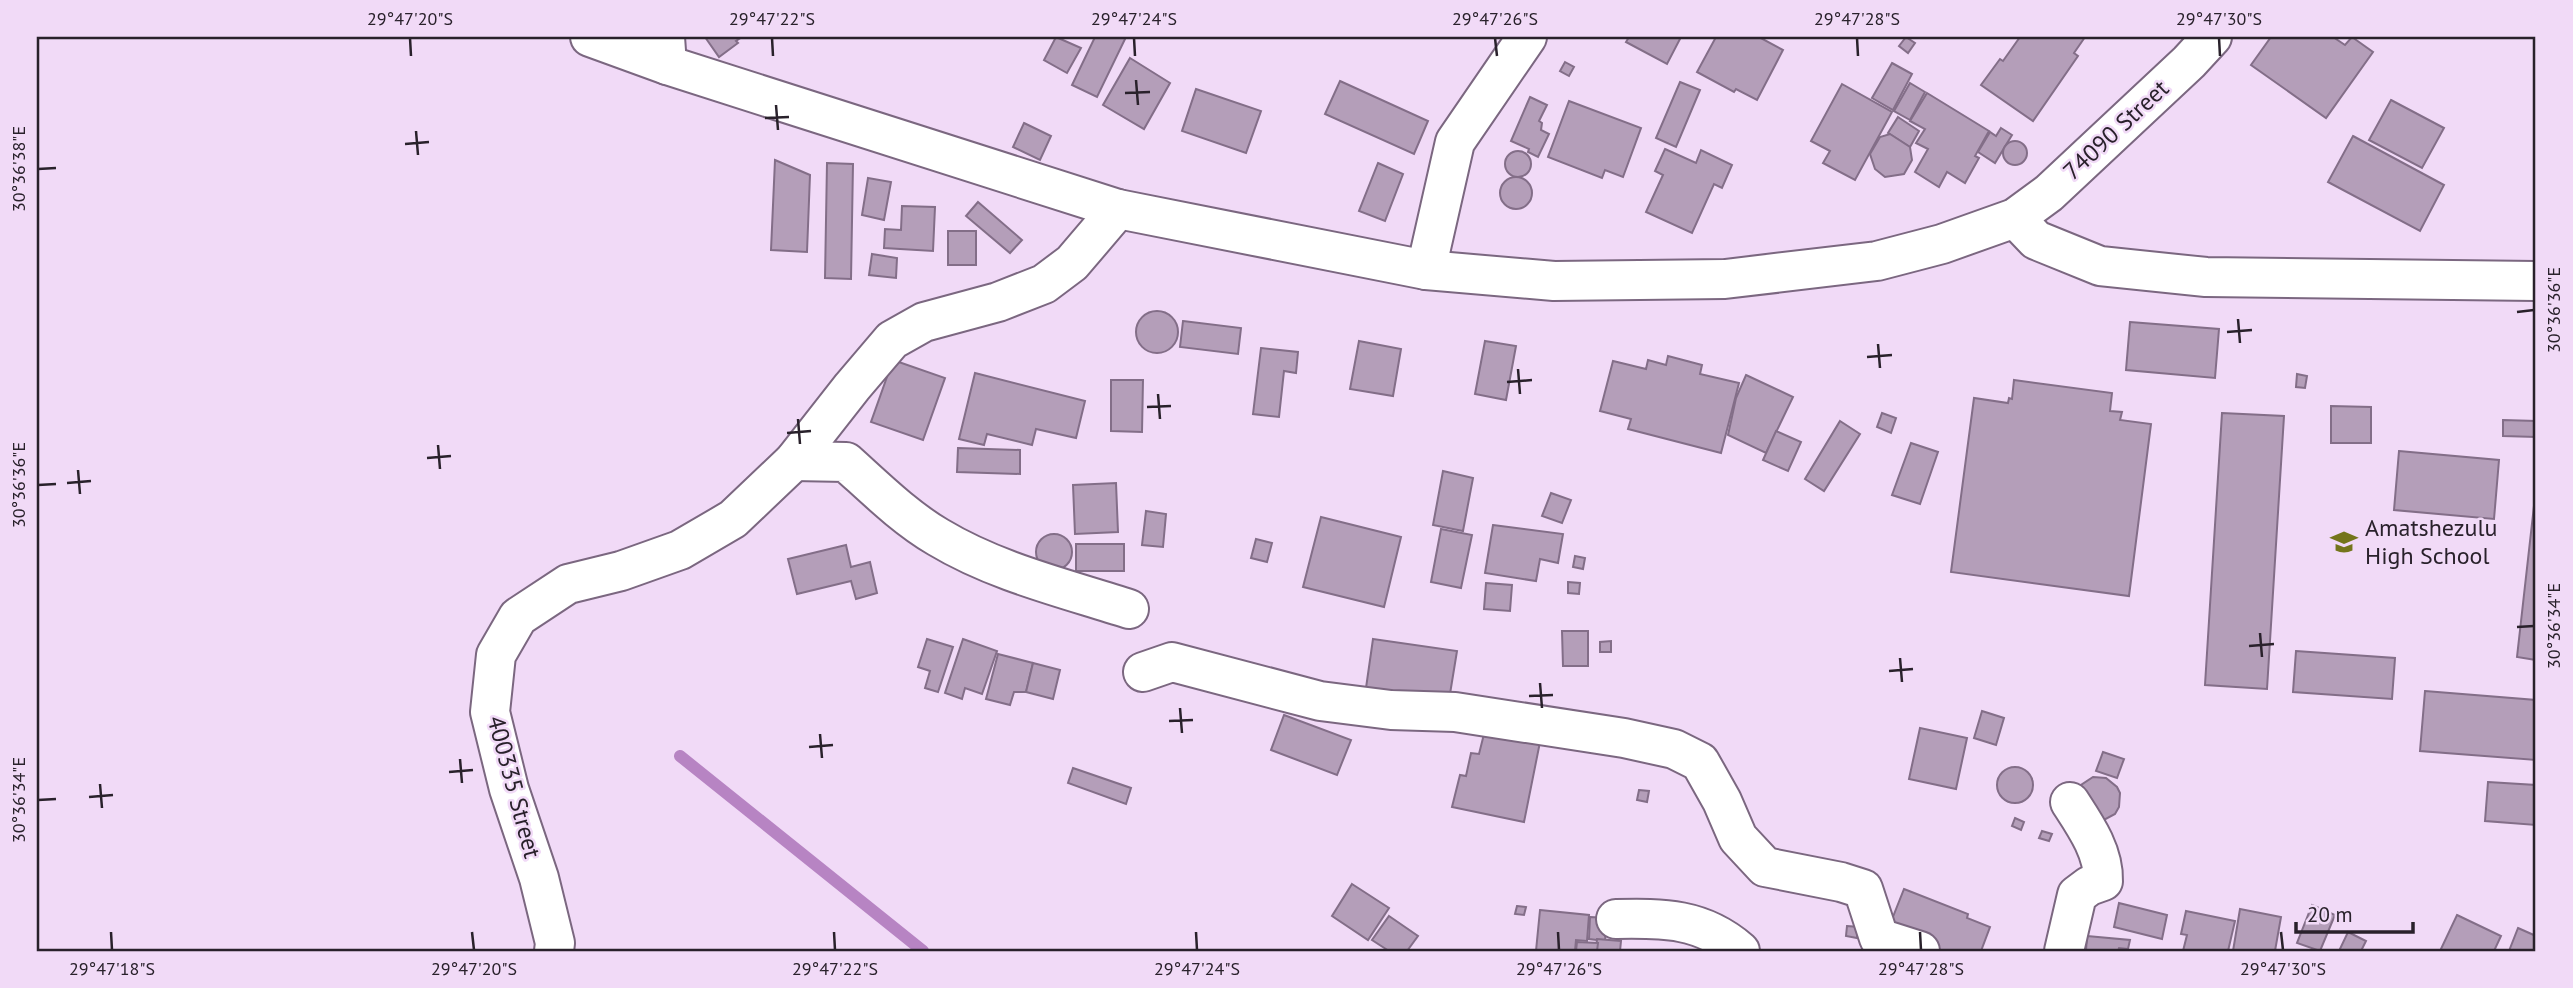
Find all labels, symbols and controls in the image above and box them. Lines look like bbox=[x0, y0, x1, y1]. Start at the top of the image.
text: 29°47'20"S bbox=[367, 7, 453, 30]
text: 29°47'22"S bbox=[729, 7, 815, 30]
text: 29°47'24"S bbox=[1091, 7, 1177, 30]
text: 29°47'26"S bbox=[1452, 7, 1538, 30]
text: 29°47'28"S bbox=[1814, 7, 1900, 30]
text: 29°47'30"S bbox=[2176, 7, 2262, 30]
street label: 74090 Street bbox=[2056, 73, 2175, 186]
text: 30°36'38"E bbox=[7, 126, 30, 212]
text: 30°36'36"E bbox=[2542, 267, 2565, 353]
text: 30°36'36"E bbox=[7, 442, 30, 528]
place label: Amatshezulu High School bbox=[2365, 512, 2497, 571]
school or university icon: Amatshezulu High School bbox=[2329, 527, 2359, 557]
text: 30°36'34"E bbox=[2542, 583, 2565, 669]
street label: 400335 Street bbox=[481, 712, 548, 861]
text: 30°36'34"E bbox=[7, 757, 30, 843]
scale bar bbox=[2296, 890, 2414, 934]
text: 20 m bbox=[2307, 901, 2353, 928]
text: 29°47'18"S bbox=[69, 957, 155, 980]
text: 29°47'20"S bbox=[431, 957, 517, 980]
text: 29°47'22"S bbox=[792, 957, 878, 980]
text: 29°47'24"S bbox=[1154, 957, 1240, 980]
text: 29°47'26"S bbox=[1516, 957, 1602, 980]
text: 29°47'28"S bbox=[1878, 957, 1964, 980]
text: 29°47'30"S bbox=[2240, 957, 2326, 980]

